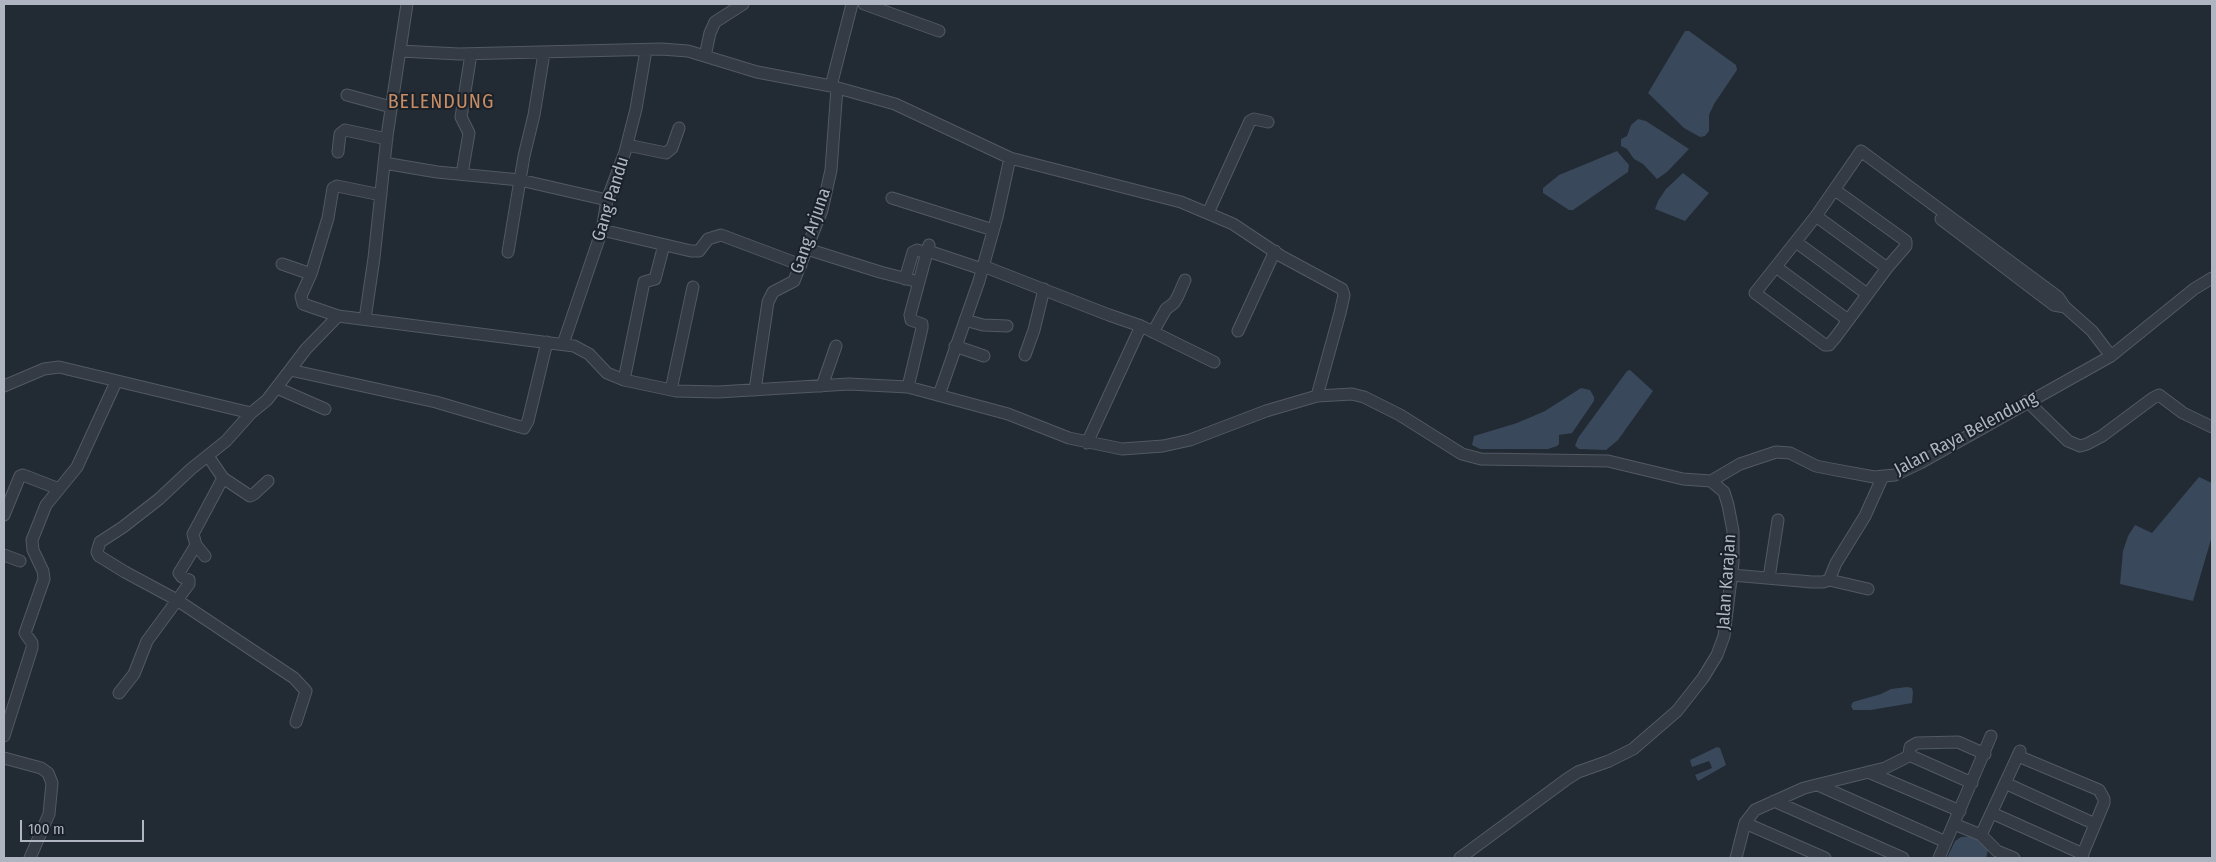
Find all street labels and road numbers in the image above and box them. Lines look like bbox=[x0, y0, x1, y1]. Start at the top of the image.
street label: Gang Pandu bbox=[588, 154, 634, 244]
street label: Gang Arjuna bbox=[786, 185, 836, 277]
street label: Jalan Raya Belendung bbox=[1891, 387, 2041, 481]
street label: Jalan Karajan bbox=[1713, 533, 1741, 631]

